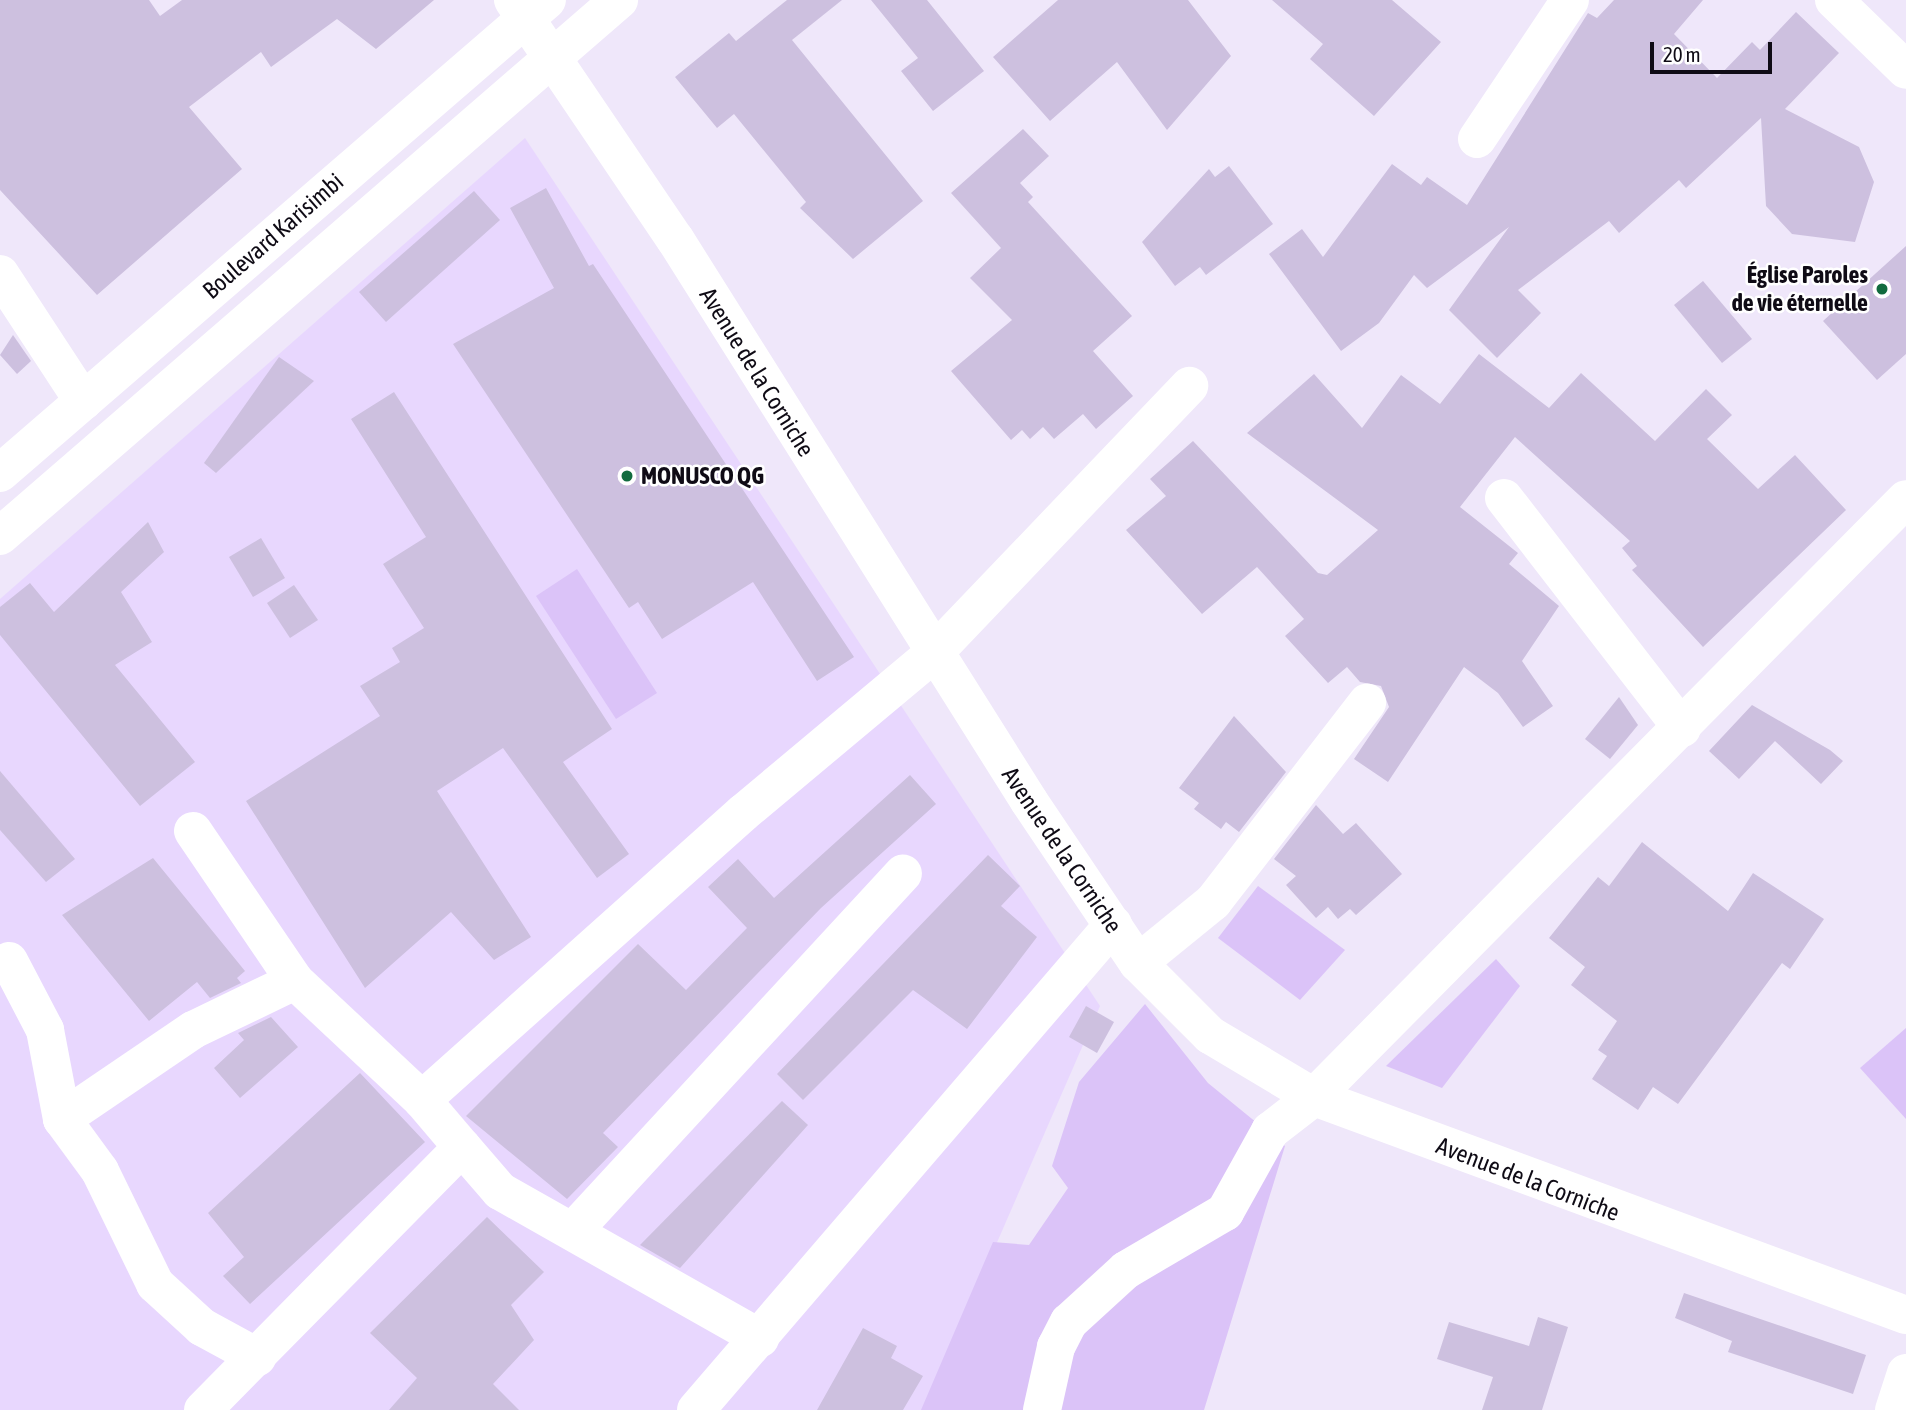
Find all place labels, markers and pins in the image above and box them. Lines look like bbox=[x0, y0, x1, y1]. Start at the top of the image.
place label: Église Paroles de vie éternelle bbox=[1731, 261, 1868, 317]
marker: Église Paroles de vie éternelle bbox=[1874, 281, 1890, 297]
place label: MONUSCO QG bbox=[641, 462, 764, 490]
marker: MONUSCO QG bbox=[619, 468, 635, 484]

